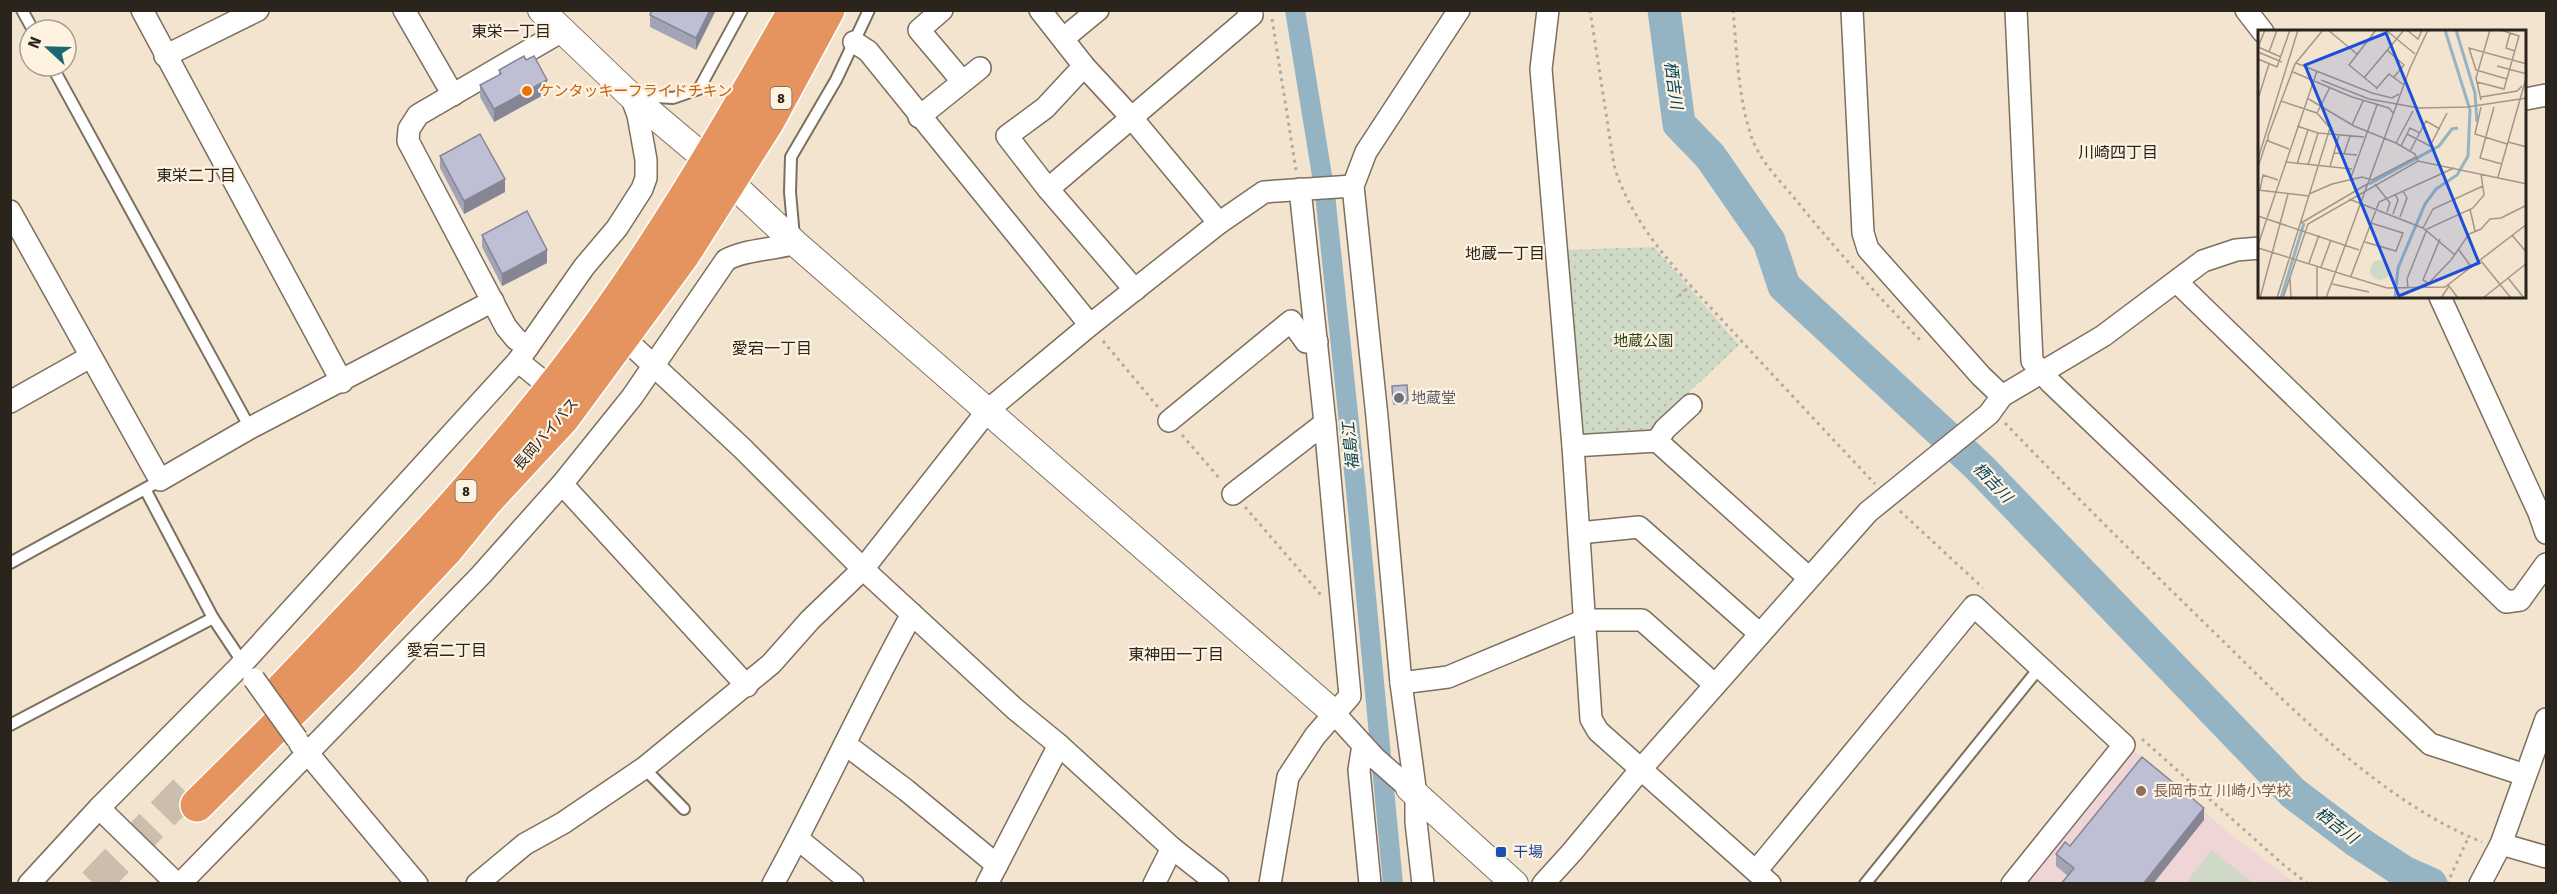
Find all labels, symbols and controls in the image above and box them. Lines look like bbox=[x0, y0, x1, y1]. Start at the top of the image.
north arrow bbox=[18, 18, 78, 78]
district label: 東栄一丁目 bbox=[471, 22, 551, 42]
inset map bbox=[2258, 30, 2527, 298]
text: N bbox=[24, 34, 46, 52]
water label: 栖吉川 bbox=[1660, 60, 1687, 112]
place label: ケンタッキーフライドチキン bbox=[539, 82, 732, 100]
marker: ケンタッキーフライドチキン bbox=[520, 84, 534, 98]
road number: 8 bbox=[770, 87, 792, 109]
district label: 川崎四丁目 bbox=[2078, 143, 2158, 163]
district label: 東栄二丁目 bbox=[156, 166, 236, 186]
district label: 地蔵一丁目 bbox=[1465, 244, 1545, 264]
park label: 地蔵公園 bbox=[1613, 332, 1673, 350]
district label: 愛宕一丁目 bbox=[732, 339, 812, 359]
place label: 地蔵堂 bbox=[1411, 389, 1456, 407]
marker: 地蔵堂 bbox=[1392, 391, 1406, 405]
street label: 長岡バイパス bbox=[510, 394, 582, 474]
water label: 福島江 bbox=[1338, 419, 1363, 471]
water label: 栖吉川 bbox=[1968, 458, 2018, 508]
road number: 8 bbox=[456, 480, 476, 502]
district label: 愛宕二丁目 bbox=[407, 641, 487, 661]
district label: 東神田一丁目 bbox=[1128, 645, 1224, 665]
place label: 長岡市立 川崎小学校 bbox=[2153, 782, 2291, 800]
marker: 長岡市立 川崎小学校 bbox=[2134, 784, 2148, 798]
water label: 栖吉川 bbox=[2311, 803, 2363, 849]
place label: 干場 bbox=[1513, 843, 1543, 861]
marker: 干場 bbox=[1494, 845, 1508, 859]

